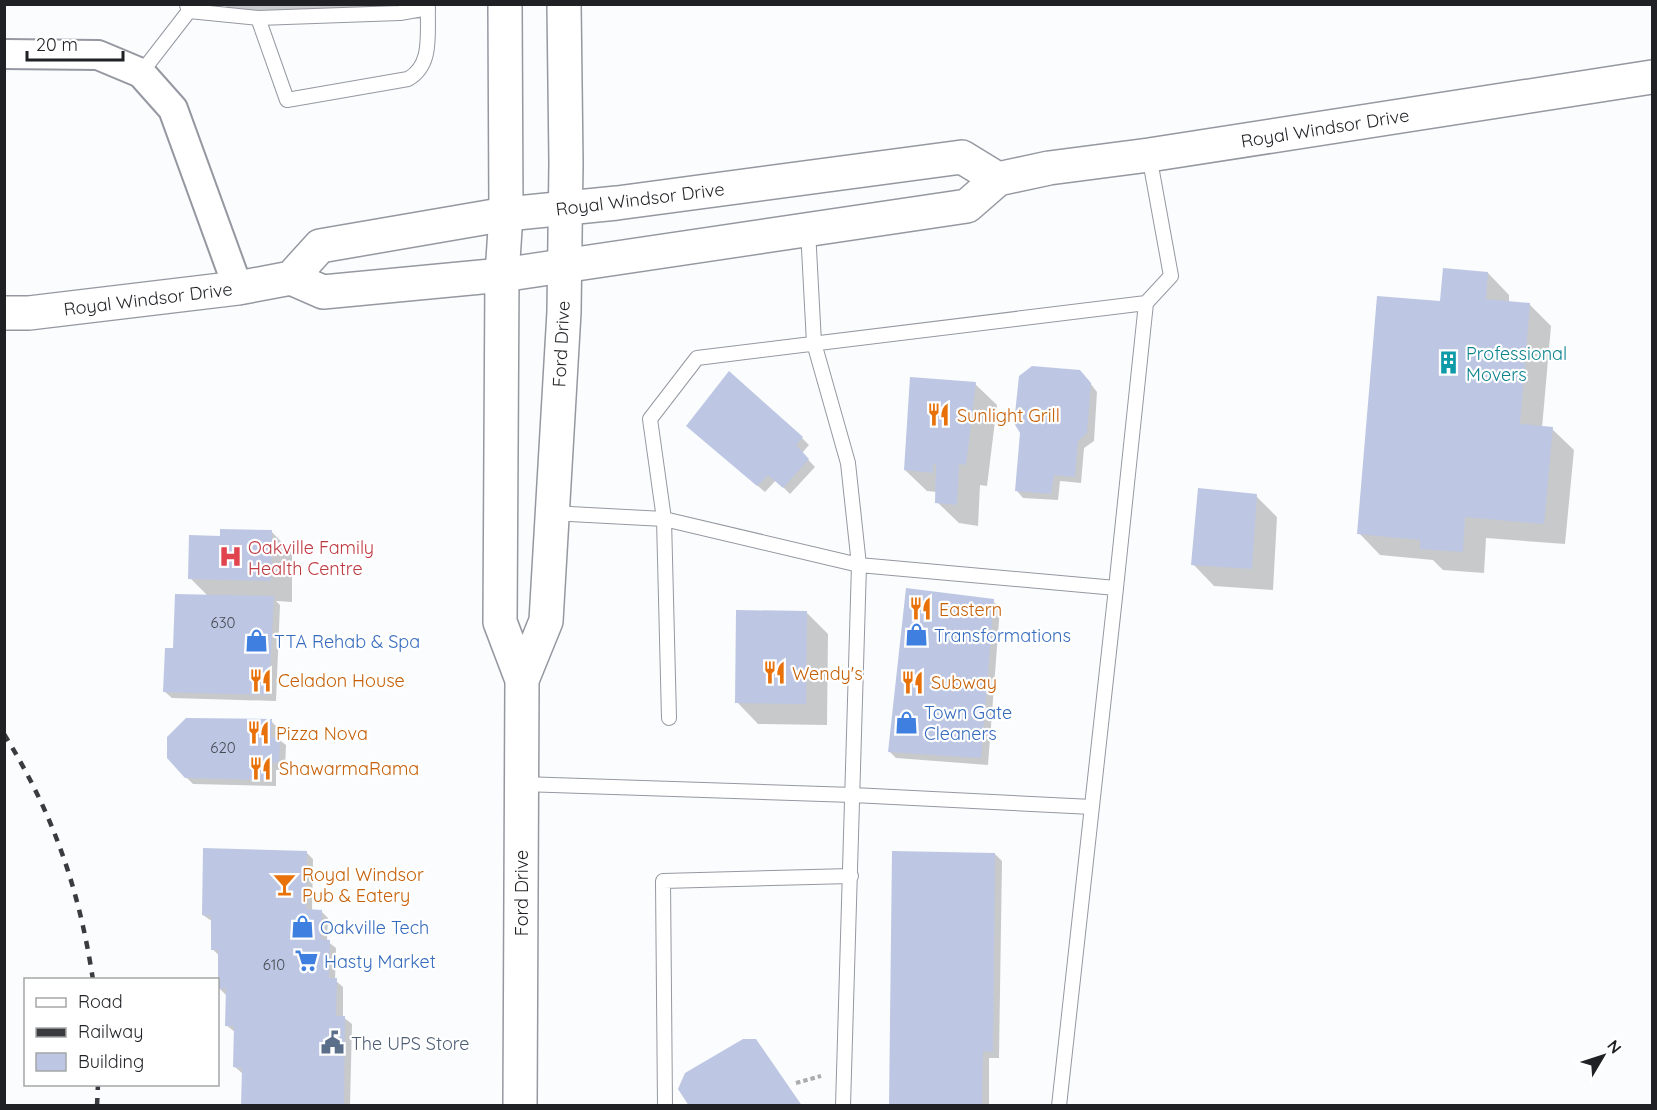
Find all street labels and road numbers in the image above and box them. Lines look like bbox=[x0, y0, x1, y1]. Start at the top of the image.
street label: Royal Windsor Drive bbox=[1239, 103, 1411, 153]
street label: Royal Windsor Drive bbox=[554, 177, 726, 221]
street label: Royal Windsor Drive bbox=[62, 277, 234, 321]
street label: Ford Drive bbox=[547, 300, 575, 388]
street label: Ford Drive bbox=[510, 850, 533, 936]

